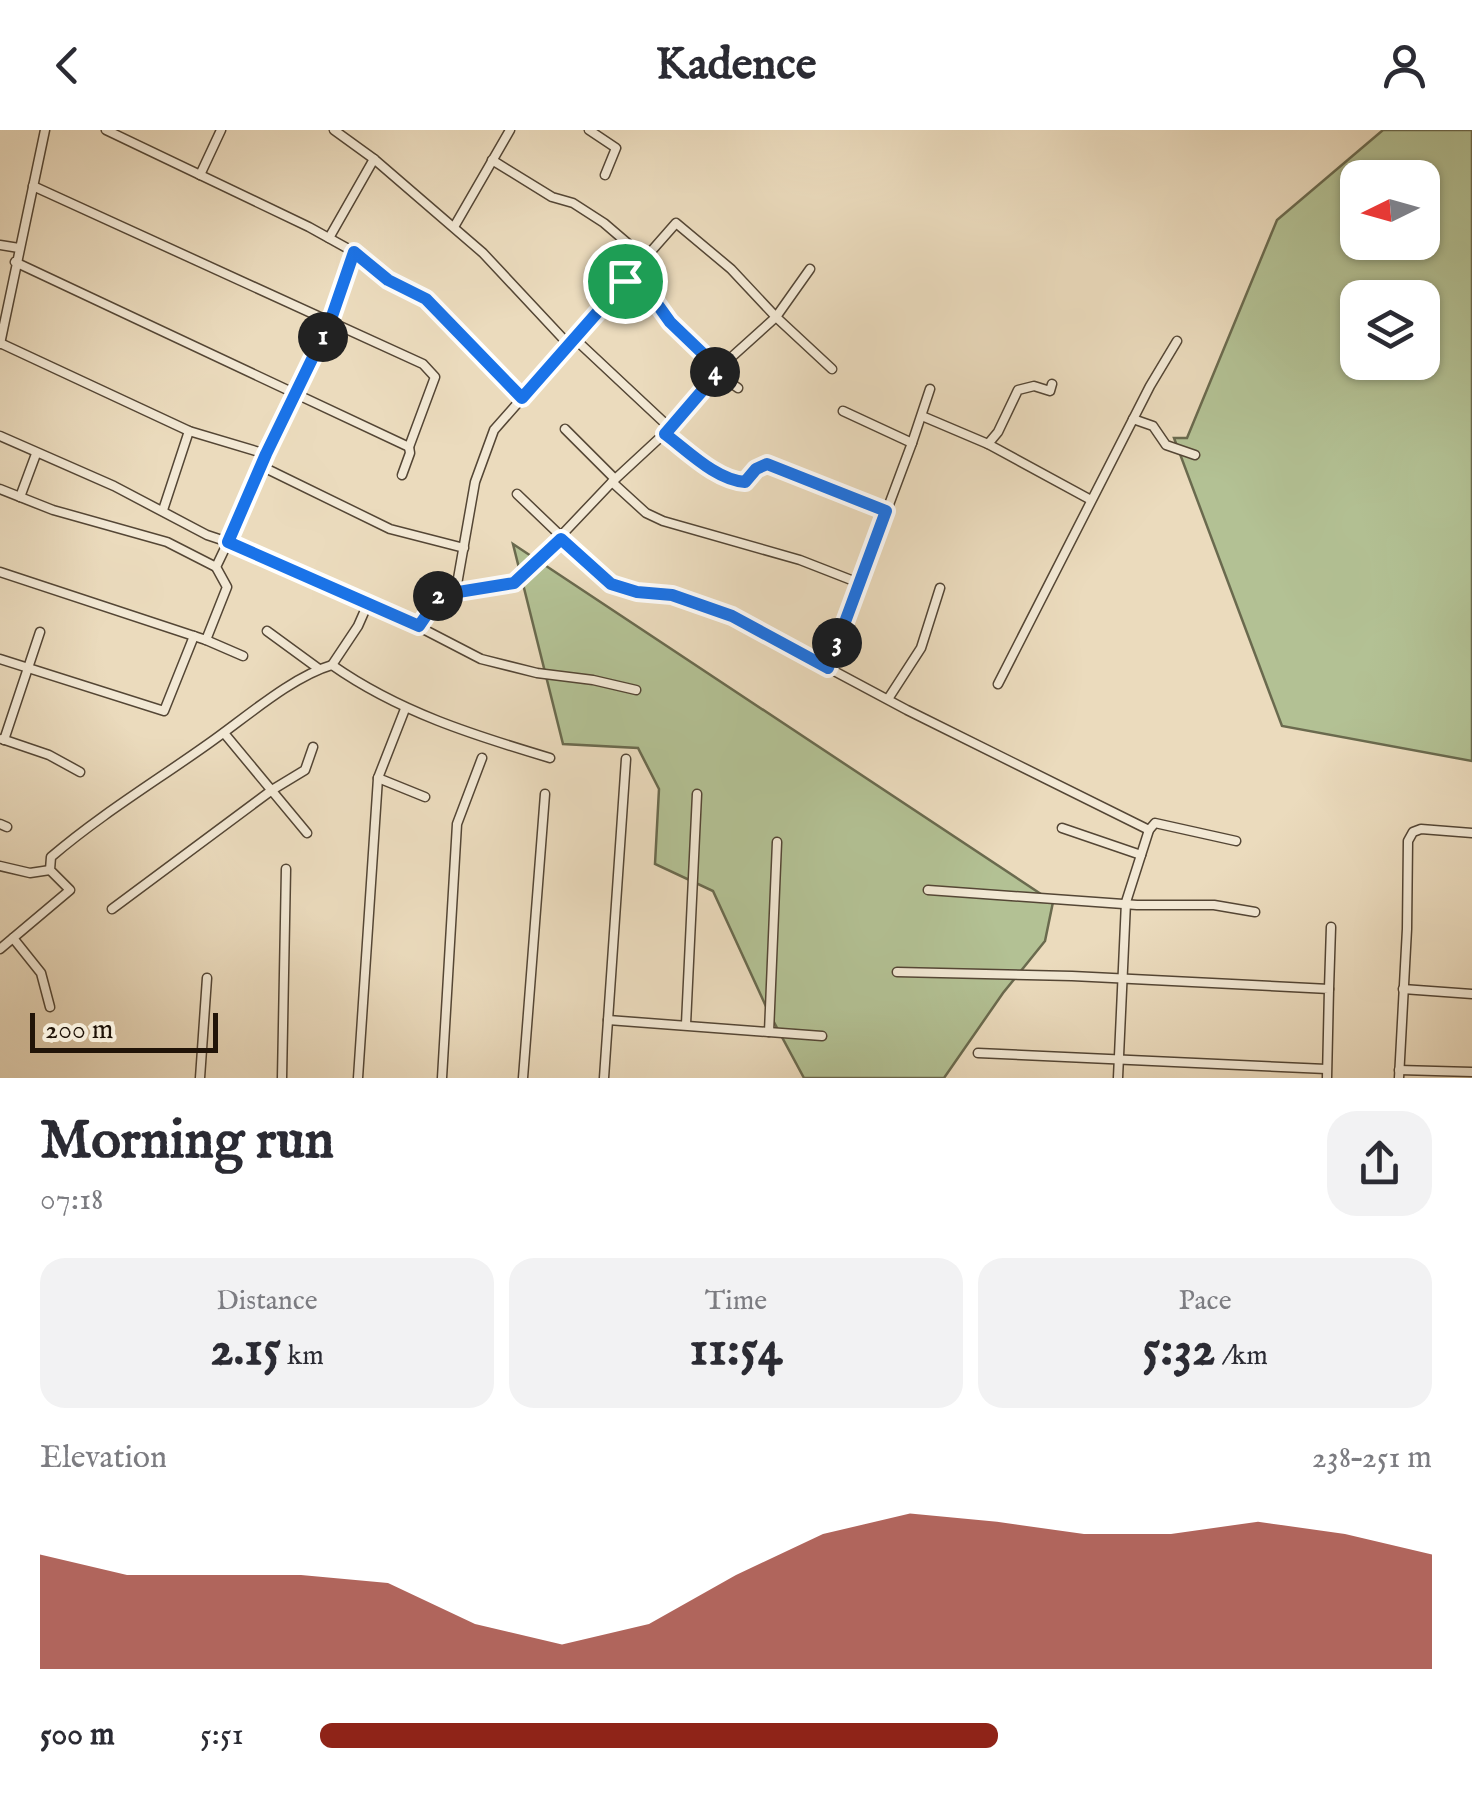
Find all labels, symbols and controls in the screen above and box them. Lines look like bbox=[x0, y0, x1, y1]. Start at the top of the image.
text: Kadence bbox=[656, 37, 816, 94]
icon: back bbox=[40, 38, 95, 93]
icon: person bbox=[1377, 38, 1432, 93]
north arrow bbox=[1340, 160, 1440, 260]
map controls bbox=[1340, 160, 1440, 380]
pin bbox=[583, 239, 668, 324]
icon: arrive bbox=[598, 254, 653, 309]
button: layers bbox=[1340, 280, 1440, 380]
pin: 1 bbox=[298, 312, 348, 362]
text: 1 bbox=[318, 319, 328, 354]
pin: 4 bbox=[690, 347, 740, 397]
text: 4 bbox=[708, 354, 722, 389]
pin: 2 bbox=[413, 571, 463, 621]
text: 2 bbox=[431, 578, 445, 613]
pin: 3 bbox=[812, 618, 862, 668]
text: 3 bbox=[832, 625, 842, 660]
scale bar bbox=[30, 1008, 218, 1053]
text: 200 m bbox=[45, 1013, 113, 1048]
text: Morning run bbox=[40, 1107, 334, 1177]
button: share bbox=[1327, 1111, 1432, 1216]
text: 07:18 bbox=[40, 1180, 104, 1221]
text: Distance bbox=[216, 1284, 318, 1319]
text: Time bbox=[705, 1284, 767, 1319]
text: Pace bbox=[1179, 1284, 1231, 1319]
text: 2.15 bbox=[210, 1319, 281, 1382]
text: 11:54 bbox=[690, 1319, 782, 1382]
text: 5:32 bbox=[1142, 1319, 1216, 1382]
text: km bbox=[281, 1339, 324, 1374]
text: /km bbox=[1216, 1339, 1268, 1374]
text: Elevation bbox=[40, 1438, 167, 1479]
text: 238–251 m bbox=[1312, 1438, 1432, 1479]
text: 500 m bbox=[40, 1715, 115, 1756]
text: 5:51 bbox=[200, 1715, 244, 1756]

